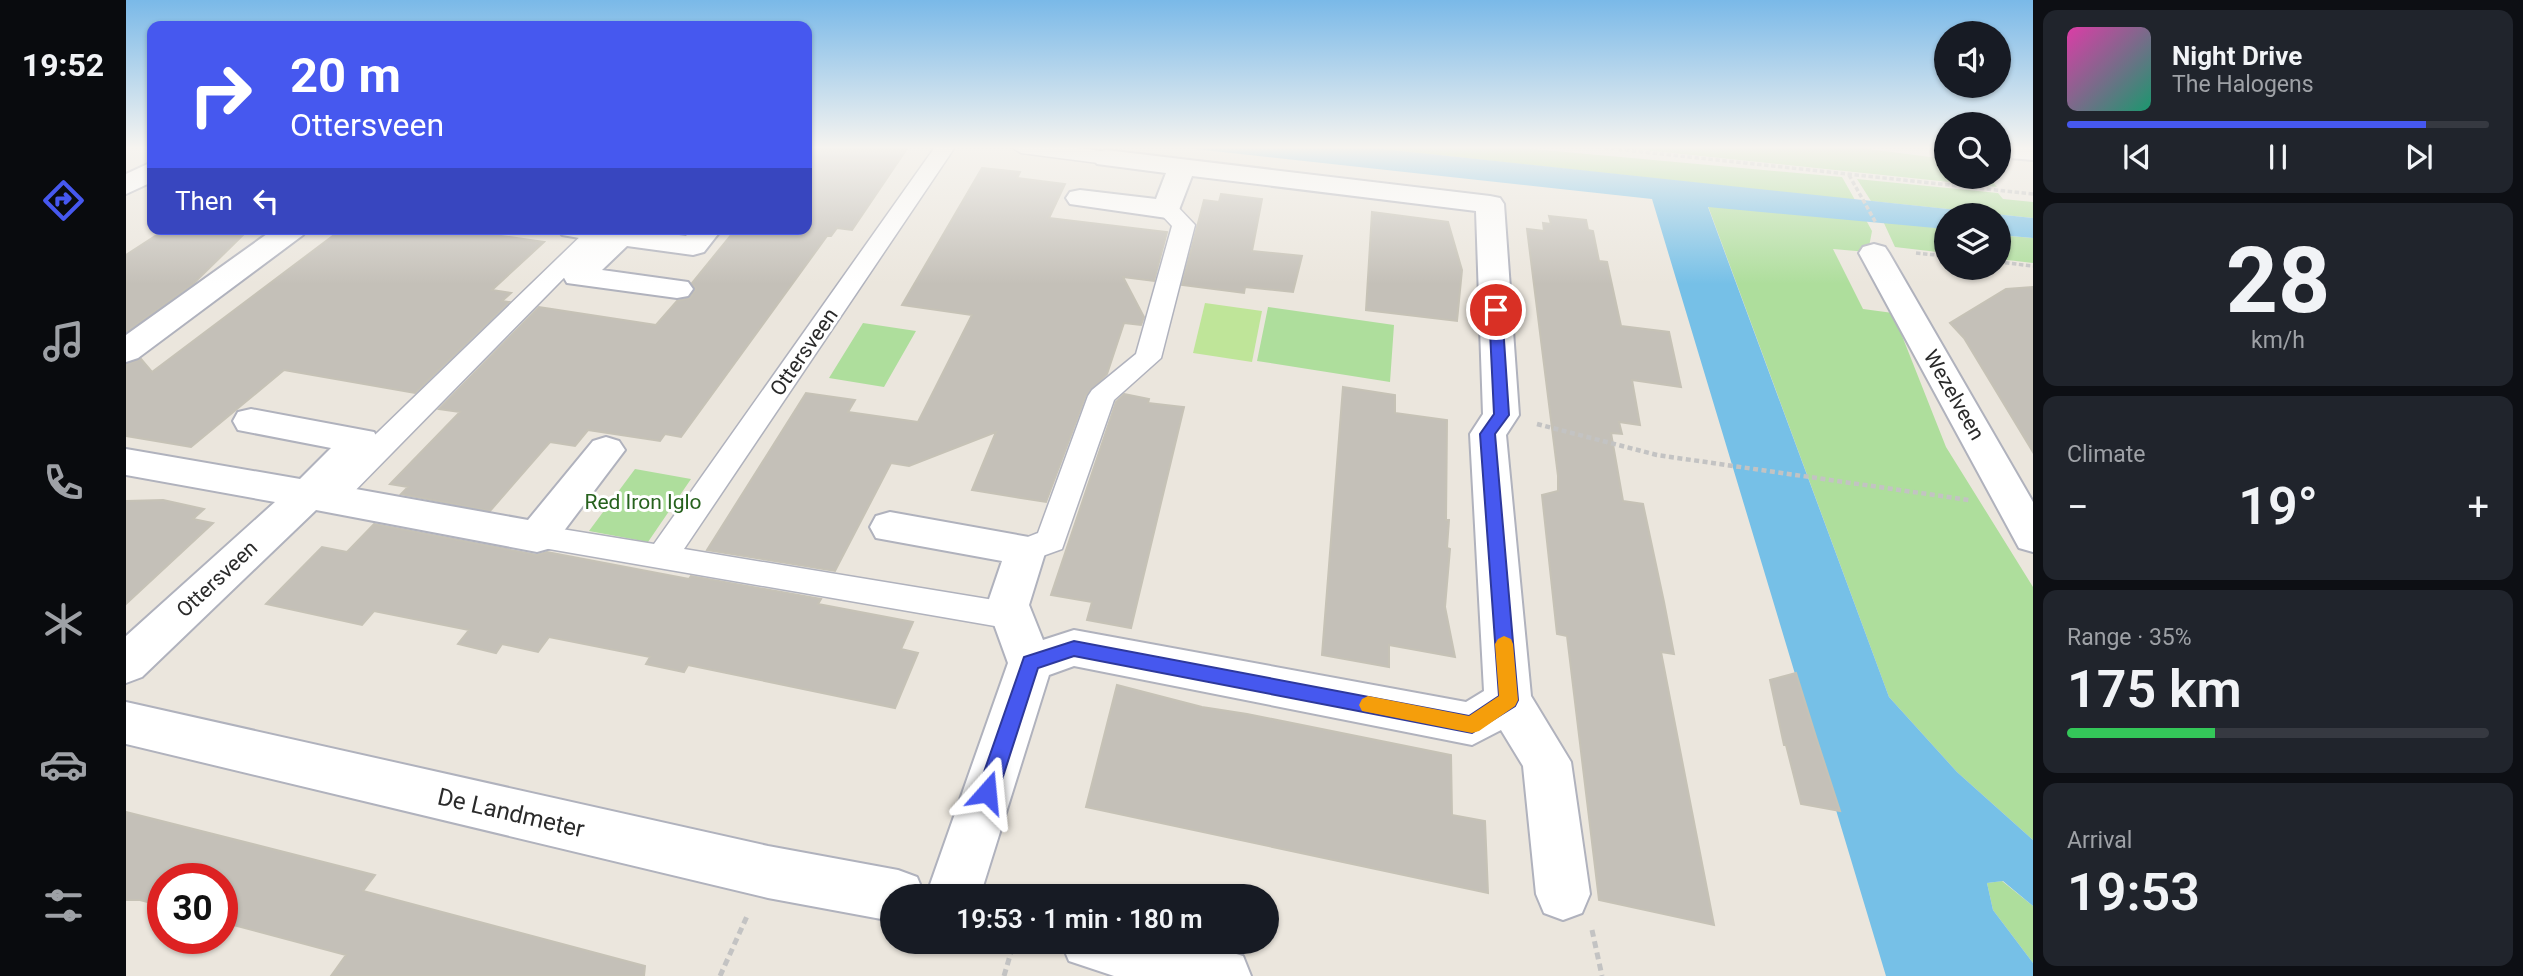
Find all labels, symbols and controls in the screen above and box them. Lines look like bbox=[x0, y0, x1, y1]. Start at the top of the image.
map controls bbox=[1934, 21, 2011, 280]
button: sound bbox=[1934, 21, 2011, 98]
text: Night Drive bbox=[2172, 41, 2302, 71]
text: 19:52 bbox=[22, 46, 104, 84]
text: 20 m bbox=[290, 47, 401, 104]
icon: right bbox=[175, 49, 266, 140]
text: The Halogens bbox=[2172, 71, 2314, 98]
text: Ottersveen bbox=[290, 106, 444, 144]
button: search bbox=[1934, 112, 2011, 189]
icon: previous bbox=[2118, 138, 2156, 176]
icon: pause bbox=[2259, 138, 2297, 176]
icon: next bbox=[2400, 138, 2438, 176]
icon: directions bbox=[39, 176, 88, 225]
icon: left bbox=[247, 182, 285, 220]
text: Then bbox=[175, 186, 233, 216]
button: layers bbox=[1934, 203, 2011, 280]
text: 28 bbox=[2226, 228, 2330, 334]
pin bbox=[1466, 280, 1526, 340]
icon: arrive bbox=[1477, 291, 1515, 329]
street label: Ottersveen bbox=[765, 304, 843, 400]
icon: music bbox=[39, 317, 88, 366]
text: km/h bbox=[2251, 327, 2305, 354]
street label: Wezelveen bbox=[1919, 346, 1989, 444]
text: Climate bbox=[2067, 441, 2146, 468]
icon: phone bbox=[39, 458, 88, 507]
text: 19° bbox=[2238, 476, 2318, 537]
text: − bbox=[2067, 485, 2089, 529]
text: + bbox=[2467, 485, 2489, 529]
park label: Red Iron Iglo bbox=[584, 490, 702, 514]
street label: Ottersveen bbox=[172, 536, 262, 622]
icon: climate bbox=[39, 599, 88, 648]
text: Range · 35% bbox=[2067, 624, 2192, 651]
text: 175 km bbox=[2067, 659, 2242, 720]
icon: car bbox=[39, 740, 88, 789]
position arrow bbox=[950, 755, 1024, 829]
street label: De Landmeter bbox=[435, 783, 587, 843]
text: Arrival bbox=[2067, 827, 2132, 854]
text: 19:53 bbox=[2067, 862, 2200, 923]
speed limit sign: 30 bbox=[147, 863, 238, 954]
icon: filters bbox=[39, 881, 88, 930]
text: 19:53 · 1 min · 180 m bbox=[956, 904, 1203, 934]

